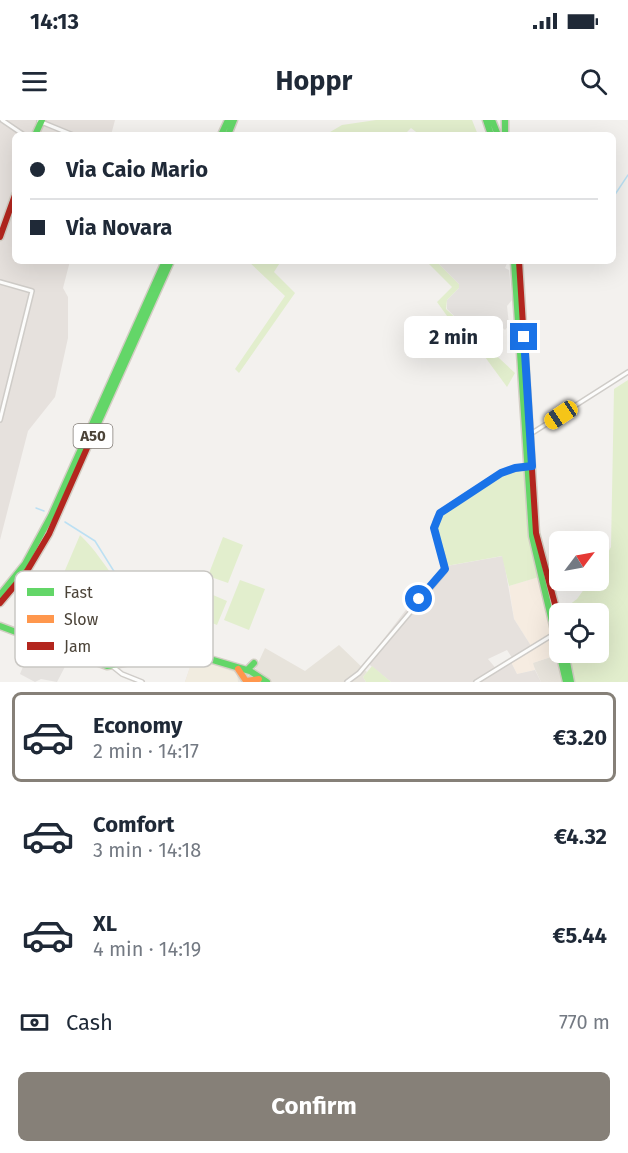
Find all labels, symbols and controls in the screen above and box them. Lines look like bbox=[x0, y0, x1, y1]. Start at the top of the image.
text: 14:13 bbox=[30, 8, 79, 35]
icon: menu bbox=[18, 65, 51, 98]
text: Hoppr bbox=[276, 65, 352, 97]
icon: search bbox=[577, 65, 610, 98]
text: Via Caio Mario bbox=[66, 156, 208, 183]
text: Via Novara bbox=[66, 214, 172, 241]
callout: 2 min bbox=[404, 316, 503, 358]
route end bbox=[510, 323, 537, 350]
text: 2 min bbox=[429, 325, 478, 349]
car bbox=[541, 397, 581, 433]
road number: A50 bbox=[74, 424, 112, 448]
north arrow bbox=[549, 531, 609, 591]
map controls bbox=[549, 531, 609, 663]
legend bbox=[15, 571, 213, 667]
text: Fast bbox=[64, 583, 93, 602]
route start bbox=[405, 585, 432, 612]
button: locate bbox=[549, 603, 609, 663]
text: Slow bbox=[64, 610, 99, 629]
text: Jam bbox=[64, 637, 91, 656]
icon: car bbox=[21, 710, 75, 764]
text: Economy bbox=[93, 712, 182, 739]
text: €3.20 bbox=[553, 724, 607, 751]
text: 2 min · 14:17 bbox=[93, 739, 199, 763]
icon: car bbox=[21, 809, 75, 863]
text: Comfort bbox=[93, 811, 174, 838]
text: €4.32 bbox=[554, 823, 607, 850]
text: 3 min · 14:18 bbox=[93, 838, 201, 862]
icon: car bbox=[21, 908, 75, 962]
text: XL bbox=[93, 910, 117, 937]
text: €5.44 bbox=[553, 922, 607, 949]
text: 4 min · 14:19 bbox=[93, 937, 201, 961]
icon: cash bbox=[18, 1006, 51, 1039]
text: Cash bbox=[66, 1009, 113, 1036]
text: 770 m bbox=[559, 1010, 610, 1034]
button: Confirm bbox=[18, 1072, 610, 1141]

